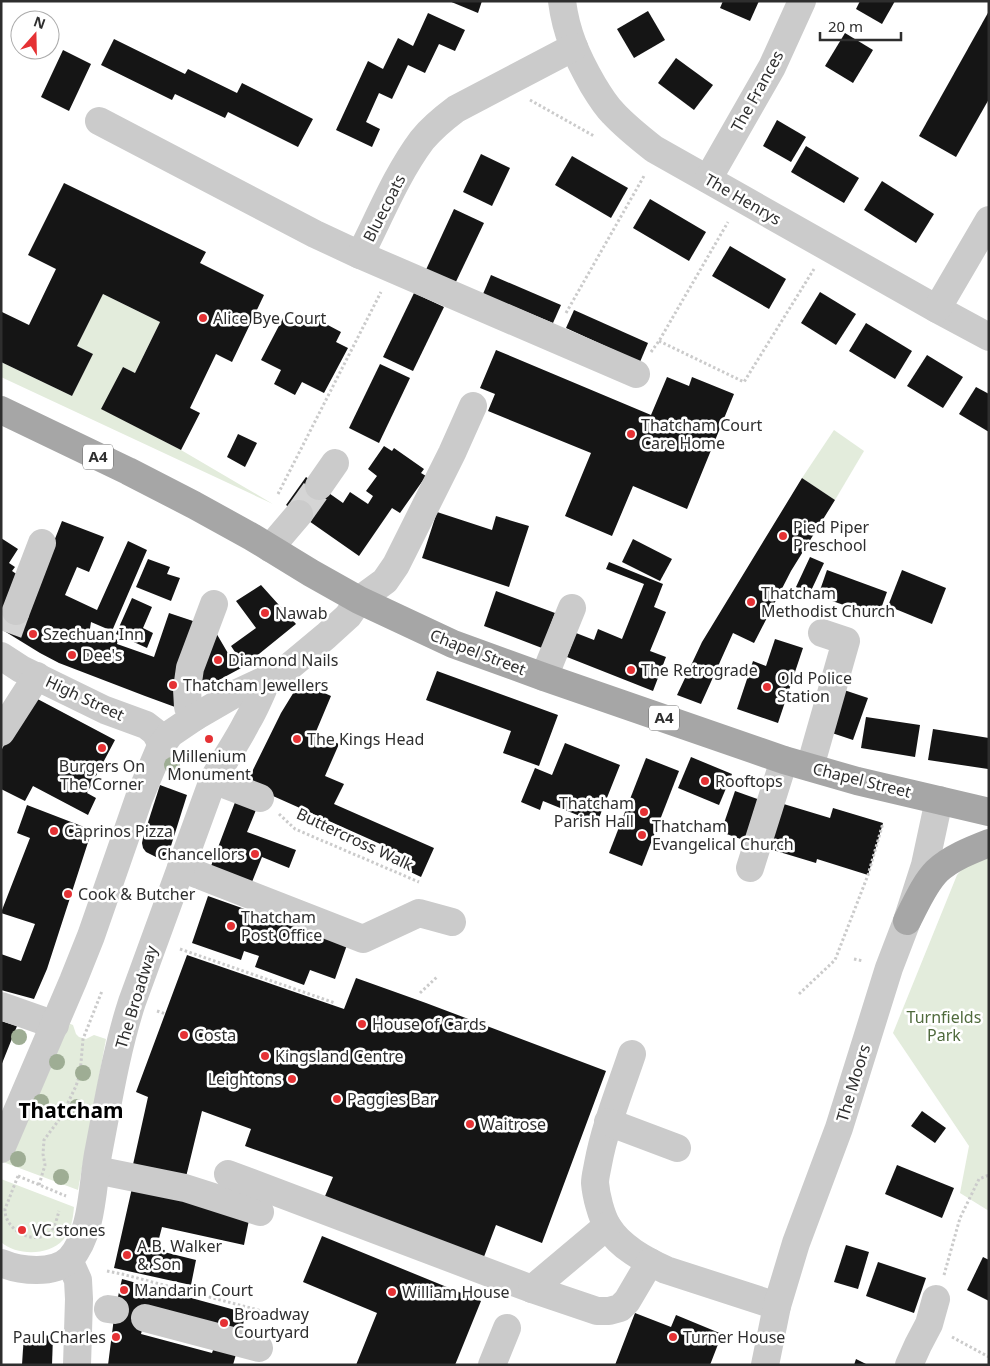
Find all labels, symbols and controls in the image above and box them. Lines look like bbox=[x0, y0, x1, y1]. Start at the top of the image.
north arrow bbox=[10, 10, 60, 60]
scale bar bbox=[820, 10, 901, 42]
text: N bbox=[31, 11, 48, 33]
text: 20 m bbox=[828, 16, 863, 36]
street label: The Frances bbox=[726, 46, 788, 136]
street label: The Henrys bbox=[701, 168, 785, 230]
street label: Bluecoats bbox=[358, 170, 410, 246]
place label: Alice Bye Court bbox=[213, 307, 326, 329]
marker: Alice Bye Court bbox=[197, 312, 209, 324]
place label: Thatcham Court Care Home bbox=[641, 414, 762, 454]
marker: Thatcham Court Care Home bbox=[625, 428, 637, 440]
road number: A4 bbox=[83, 444, 113, 470]
place label: Pied Piper Preschool bbox=[793, 516, 870, 556]
marker: Pied Piper Preschool bbox=[777, 530, 789, 542]
place label: Thatcham Methodist Church bbox=[761, 582, 895, 622]
marker: Thatcham Methodist Church bbox=[745, 596, 757, 608]
place label: Nawab bbox=[275, 602, 328, 624]
marker: Nawab bbox=[259, 607, 271, 619]
place label: Szechuan Inn bbox=[43, 623, 144, 645]
street label: Chapel Street bbox=[427, 624, 529, 680]
marker: Szechuan Inn bbox=[27, 628, 39, 640]
place label: Dee's bbox=[82, 644, 122, 666]
marker: Dee's bbox=[66, 649, 78, 661]
place label: Diamond Nails bbox=[228, 649, 338, 671]
marker: Diamond Nails bbox=[212, 654, 224, 666]
place label: The Retrograde bbox=[641, 659, 758, 681]
marker: The Retrograde bbox=[625, 664, 637, 676]
place label: Old Police Station bbox=[777, 667, 852, 707]
street label: High Street bbox=[42, 670, 128, 726]
place label: Thatcham Jewellers bbox=[183, 674, 328, 696]
marker: Thatcham Jewellers bbox=[167, 679, 179, 691]
marker: Old Police Station bbox=[761, 681, 773, 693]
road number: A4 bbox=[649, 706, 679, 730]
place label: The Kings Head bbox=[307, 728, 424, 750]
marker: Millenium Monument bbox=[203, 733, 215, 745]
marker: The Kings Head bbox=[291, 733, 303, 745]
marker: Burgers On The Corner bbox=[96, 742, 108, 754]
place label: Millenium Monument bbox=[167, 745, 251, 785]
place label: Burgers On The Corner bbox=[59, 755, 145, 795]
street label: Chapel Street bbox=[810, 757, 914, 803]
place label: Rooftops bbox=[715, 770, 783, 792]
marker: Rooftops bbox=[699, 775, 711, 787]
place label: Thatcham Parish Hall bbox=[554, 792, 634, 832]
street label: Buttercross Walk bbox=[293, 802, 417, 876]
marker: Thatcham Parish Hall bbox=[638, 806, 650, 818]
place label: Thatcham Evangelical Church bbox=[652, 815, 794, 855]
place label: Caprinos Pizza bbox=[64, 820, 173, 842]
marker: Caprinos Pizza bbox=[48, 825, 60, 837]
marker: Thatcham Evangelical Church bbox=[636, 829, 648, 841]
place label: Chancellors bbox=[157, 843, 245, 865]
marker: Chancellors bbox=[249, 848, 261, 860]
place label: Cook & Butcher bbox=[78, 883, 196, 905]
marker: Cook & Butcher bbox=[62, 888, 74, 900]
place label: Thatcham Post Office bbox=[241, 906, 322, 946]
marker: Thatcham Post Office bbox=[225, 920, 237, 932]
street label: The Broadway bbox=[110, 942, 162, 1051]
park label: Turnfields Park bbox=[907, 1006, 981, 1046]
place label: House of Cards bbox=[372, 1013, 487, 1035]
marker: House of Cards bbox=[356, 1018, 368, 1030]
place label: Costa bbox=[194, 1024, 236, 1046]
marker: Costa bbox=[178, 1029, 190, 1041]
street label: The Moors bbox=[831, 1041, 875, 1125]
place label: Kingsland Centre bbox=[275, 1045, 404, 1067]
marker: Kingsland Centre bbox=[259, 1050, 271, 1062]
place label: Leightons bbox=[208, 1068, 282, 1090]
marker: Leightons bbox=[286, 1073, 298, 1085]
place label: Paggies Bar bbox=[347, 1088, 437, 1110]
marker: Paggies Bar bbox=[331, 1093, 343, 1105]
district label: Thatcham bbox=[19, 1096, 124, 1124]
place label: Waitrose bbox=[480, 1113, 546, 1135]
marker: Waitrose bbox=[464, 1118, 476, 1130]
place label: VC stones bbox=[32, 1219, 105, 1241]
marker: VC stones bbox=[16, 1224, 28, 1236]
place label: A.B. Walker & Son bbox=[137, 1235, 222, 1275]
marker: A.B. Walker & Son bbox=[121, 1249, 133, 1261]
place label: Mandarin Court bbox=[134, 1279, 253, 1301]
place label: William House bbox=[402, 1281, 510, 1303]
marker: Mandarin Court bbox=[118, 1284, 130, 1296]
marker: William House bbox=[386, 1286, 398, 1298]
place label: Broadway Courtyard bbox=[234, 1303, 310, 1343]
marker: Broadway Courtyard bbox=[218, 1317, 230, 1329]
place label: Paul Charles bbox=[13, 1326, 106, 1348]
place label: Turner House bbox=[683, 1326, 785, 1348]
marker: Paul Charles bbox=[110, 1331, 122, 1343]
marker: Turner House bbox=[667, 1331, 679, 1343]

